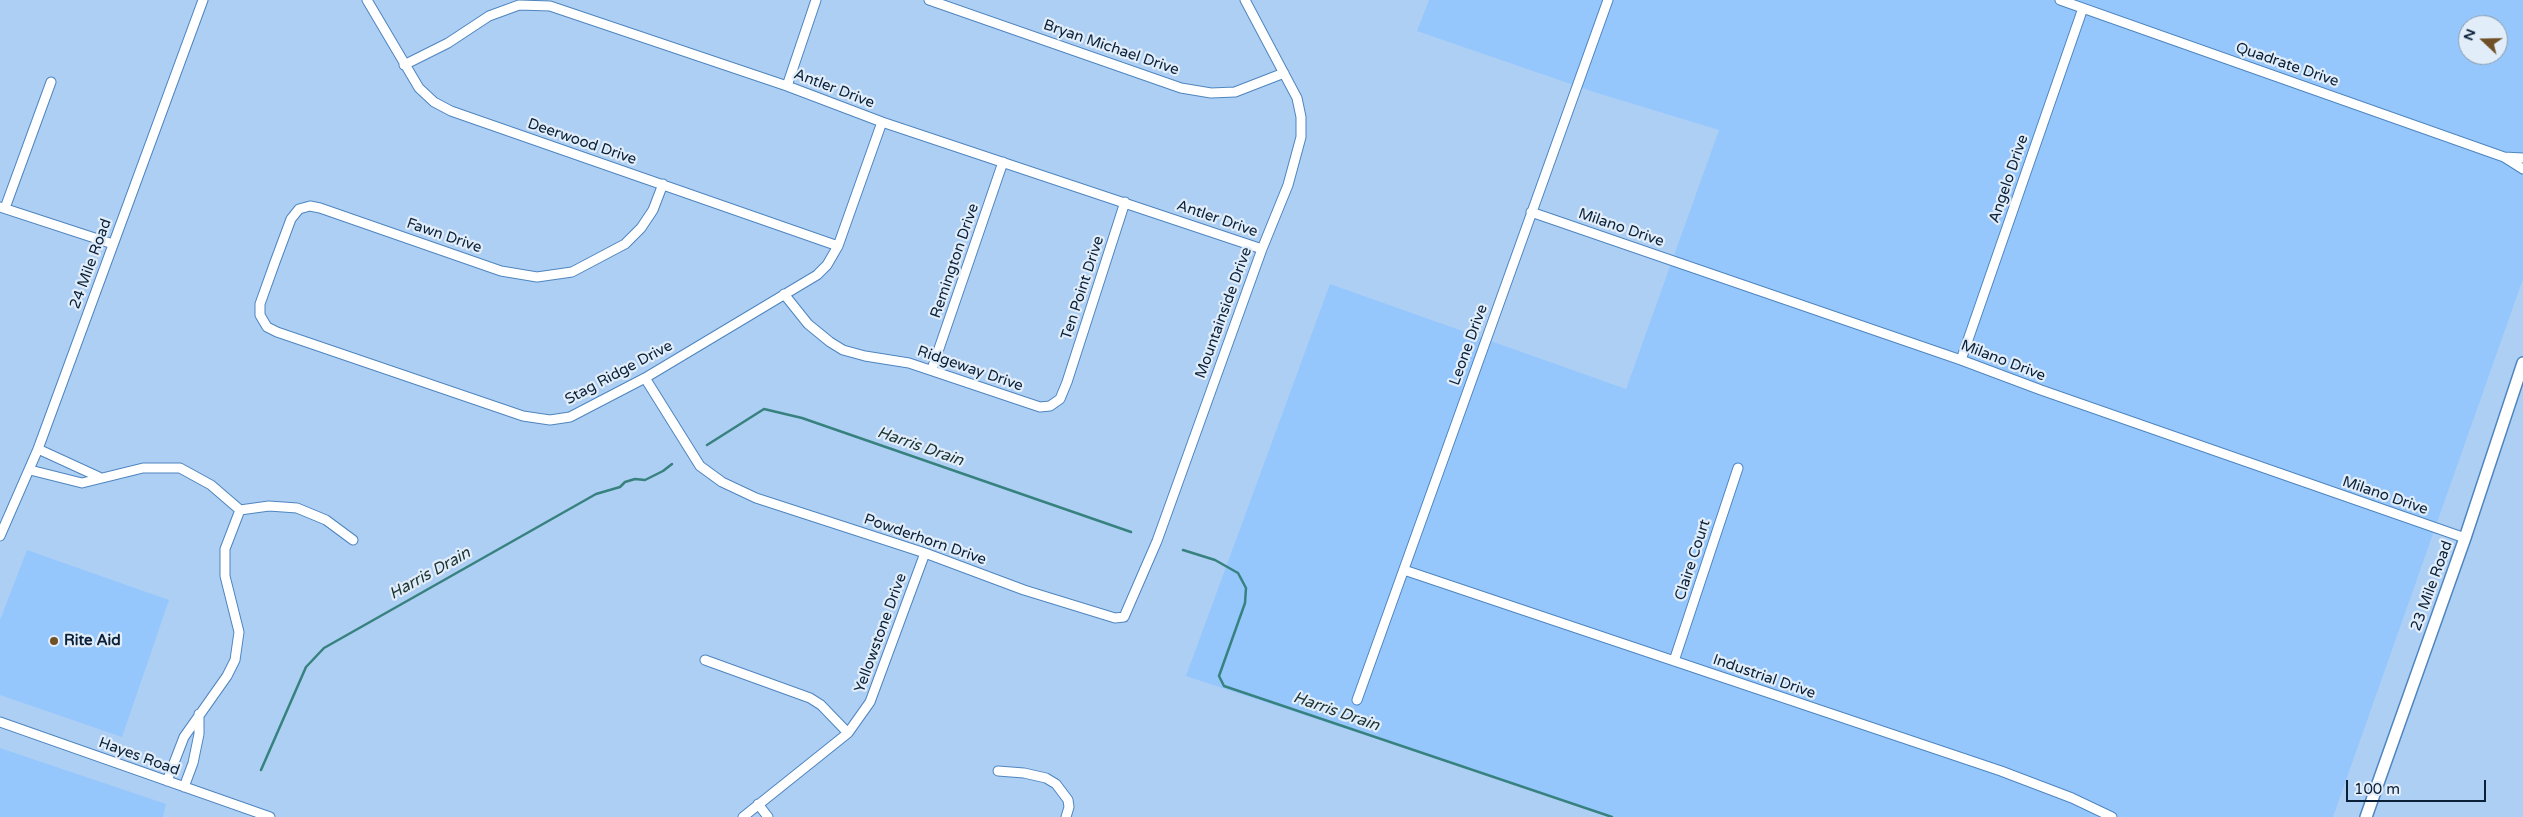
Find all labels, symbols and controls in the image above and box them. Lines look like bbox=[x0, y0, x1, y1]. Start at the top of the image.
north arrow bbox=[2458, 15, 2508, 65]
street label: Bryan Michael Drive bbox=[1041, 16, 1181, 80]
text: N bbox=[2460, 27, 2479, 43]
street label: Quadrate Drive bbox=[2233, 39, 2341, 91]
street label: Antler Drive bbox=[791, 65, 877, 113]
street label: Deerwood Drive bbox=[525, 115, 639, 169]
street label: Angelo Drive bbox=[1986, 133, 2032, 225]
street label: Antler Drive bbox=[1174, 197, 1260, 241]
street label: Remington Drive bbox=[927, 201, 983, 321]
street label: Milano Drive bbox=[1576, 205, 1666, 251]
street label: Fawn Drive bbox=[404, 215, 484, 257]
street label: 24 Mile Road bbox=[66, 216, 116, 312]
street label: Ten Point Drive bbox=[1058, 234, 1108, 342]
street label: Mountainside Drive bbox=[1192, 245, 1256, 381]
street label: Leone Drive bbox=[1446, 302, 1492, 388]
street label: Stag Ridge Drive bbox=[562, 337, 676, 409]
street label: Milano Drive bbox=[1958, 337, 2048, 385]
street label: Ridgeway Drive bbox=[915, 342, 1025, 396]
water label: Harris Drain bbox=[874, 423, 966, 471]
street label: Milano Drive bbox=[2340, 473, 2430, 519]
street label: Powderhorn Drive bbox=[861, 511, 989, 569]
street label: Claire Court bbox=[1671, 517, 1715, 603]
street label: 23 Mile Road bbox=[2407, 538, 2457, 634]
water label: Harris Drain bbox=[386, 544, 474, 604]
street label: Yellowstone Drive bbox=[851, 571, 911, 695]
place label: Rite Aid bbox=[64, 632, 121, 650]
marker: Rite Aid bbox=[48, 635, 60, 647]
street label: Industrial Drive bbox=[1710, 651, 1818, 703]
water label: Harris Drain bbox=[1290, 688, 1382, 736]
street label: Hayes Road bbox=[96, 734, 182, 780]
scale bar bbox=[2348, 770, 2488, 802]
text: 100 m bbox=[2354, 780, 2400, 798]

